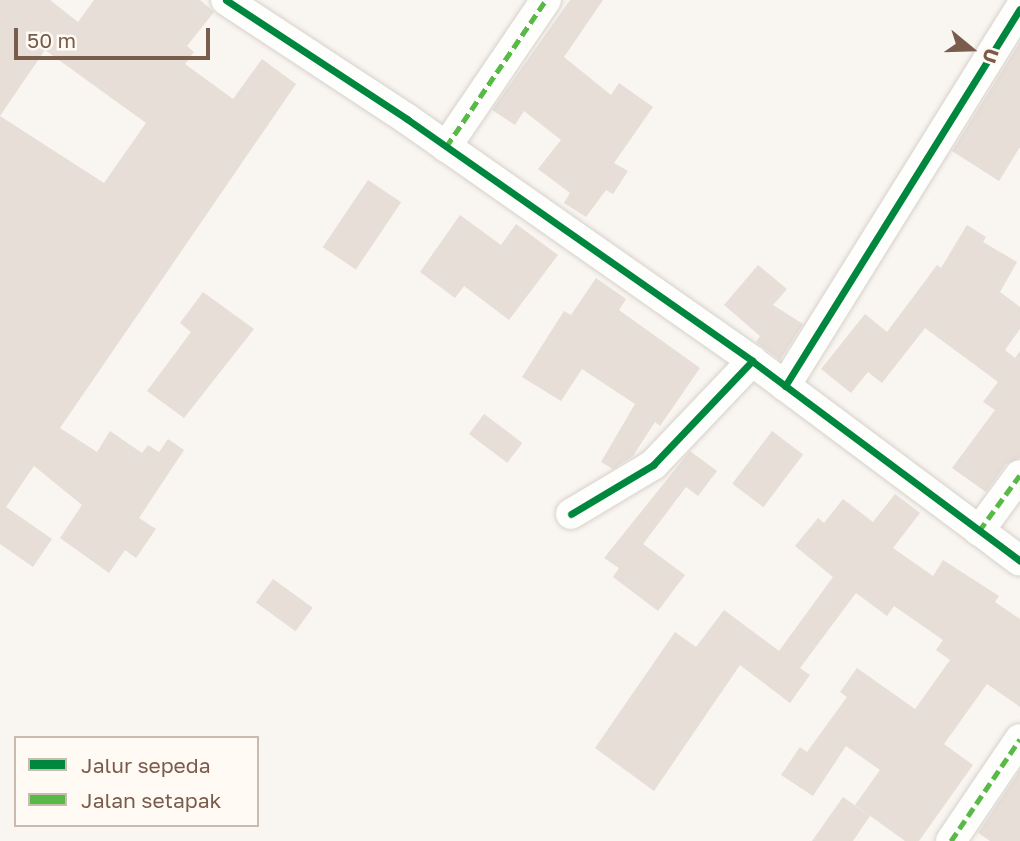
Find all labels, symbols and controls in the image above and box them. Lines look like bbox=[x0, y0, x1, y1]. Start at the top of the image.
scale bar bbox=[18, 14, 214, 58]
north arrow bbox=[936, 14, 1006, 84]
text: 50 m bbox=[27, 27, 76, 53]
text: U bbox=[978, 46, 1004, 66]
legend bbox=[14, 736, 259, 827]
text: Jalur sepeda bbox=[81, 752, 211, 778]
text: Jalan setapak bbox=[81, 787, 222, 813]

